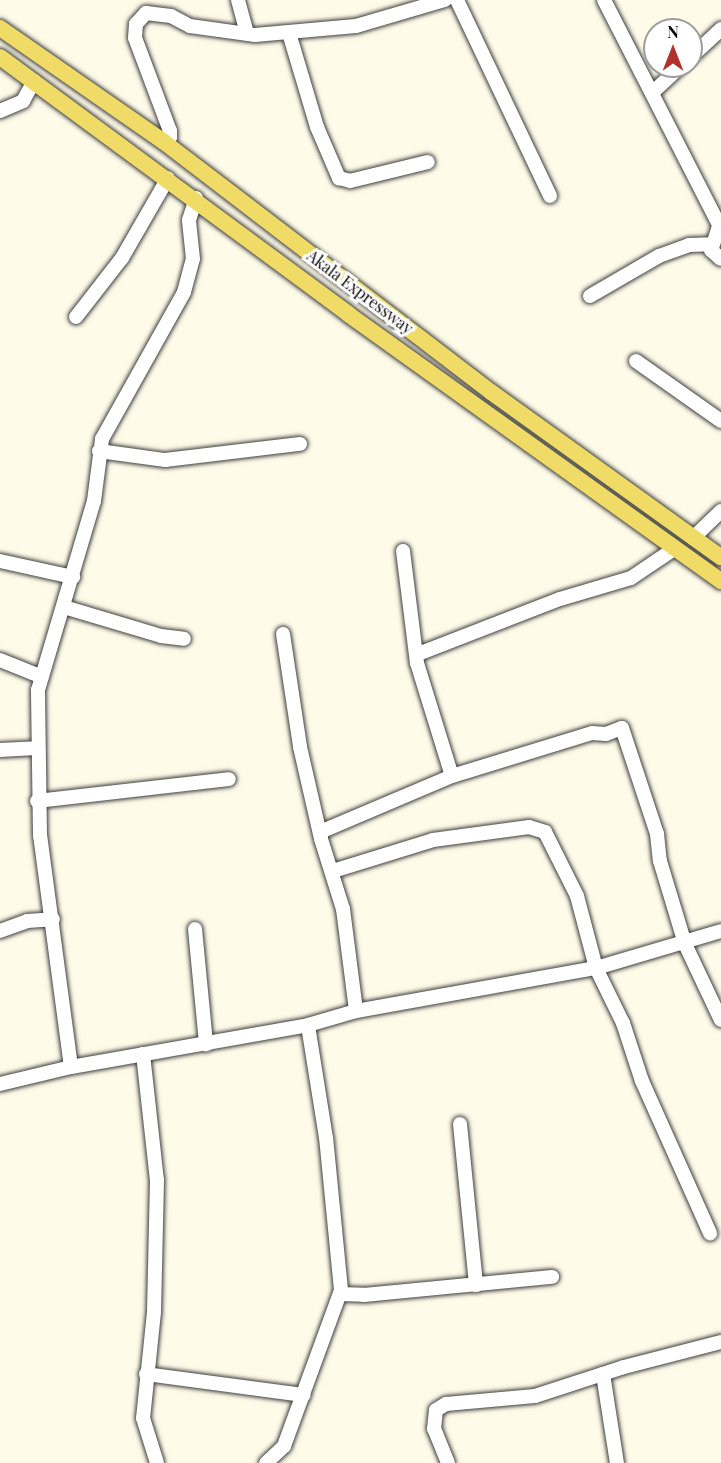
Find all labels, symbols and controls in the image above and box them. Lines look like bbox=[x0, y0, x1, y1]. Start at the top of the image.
north arrow bbox=[643, 18, 703, 78]
text: N bbox=[667, 21, 679, 42]
street label: Akala Expressway bbox=[303, 246, 417, 338]

